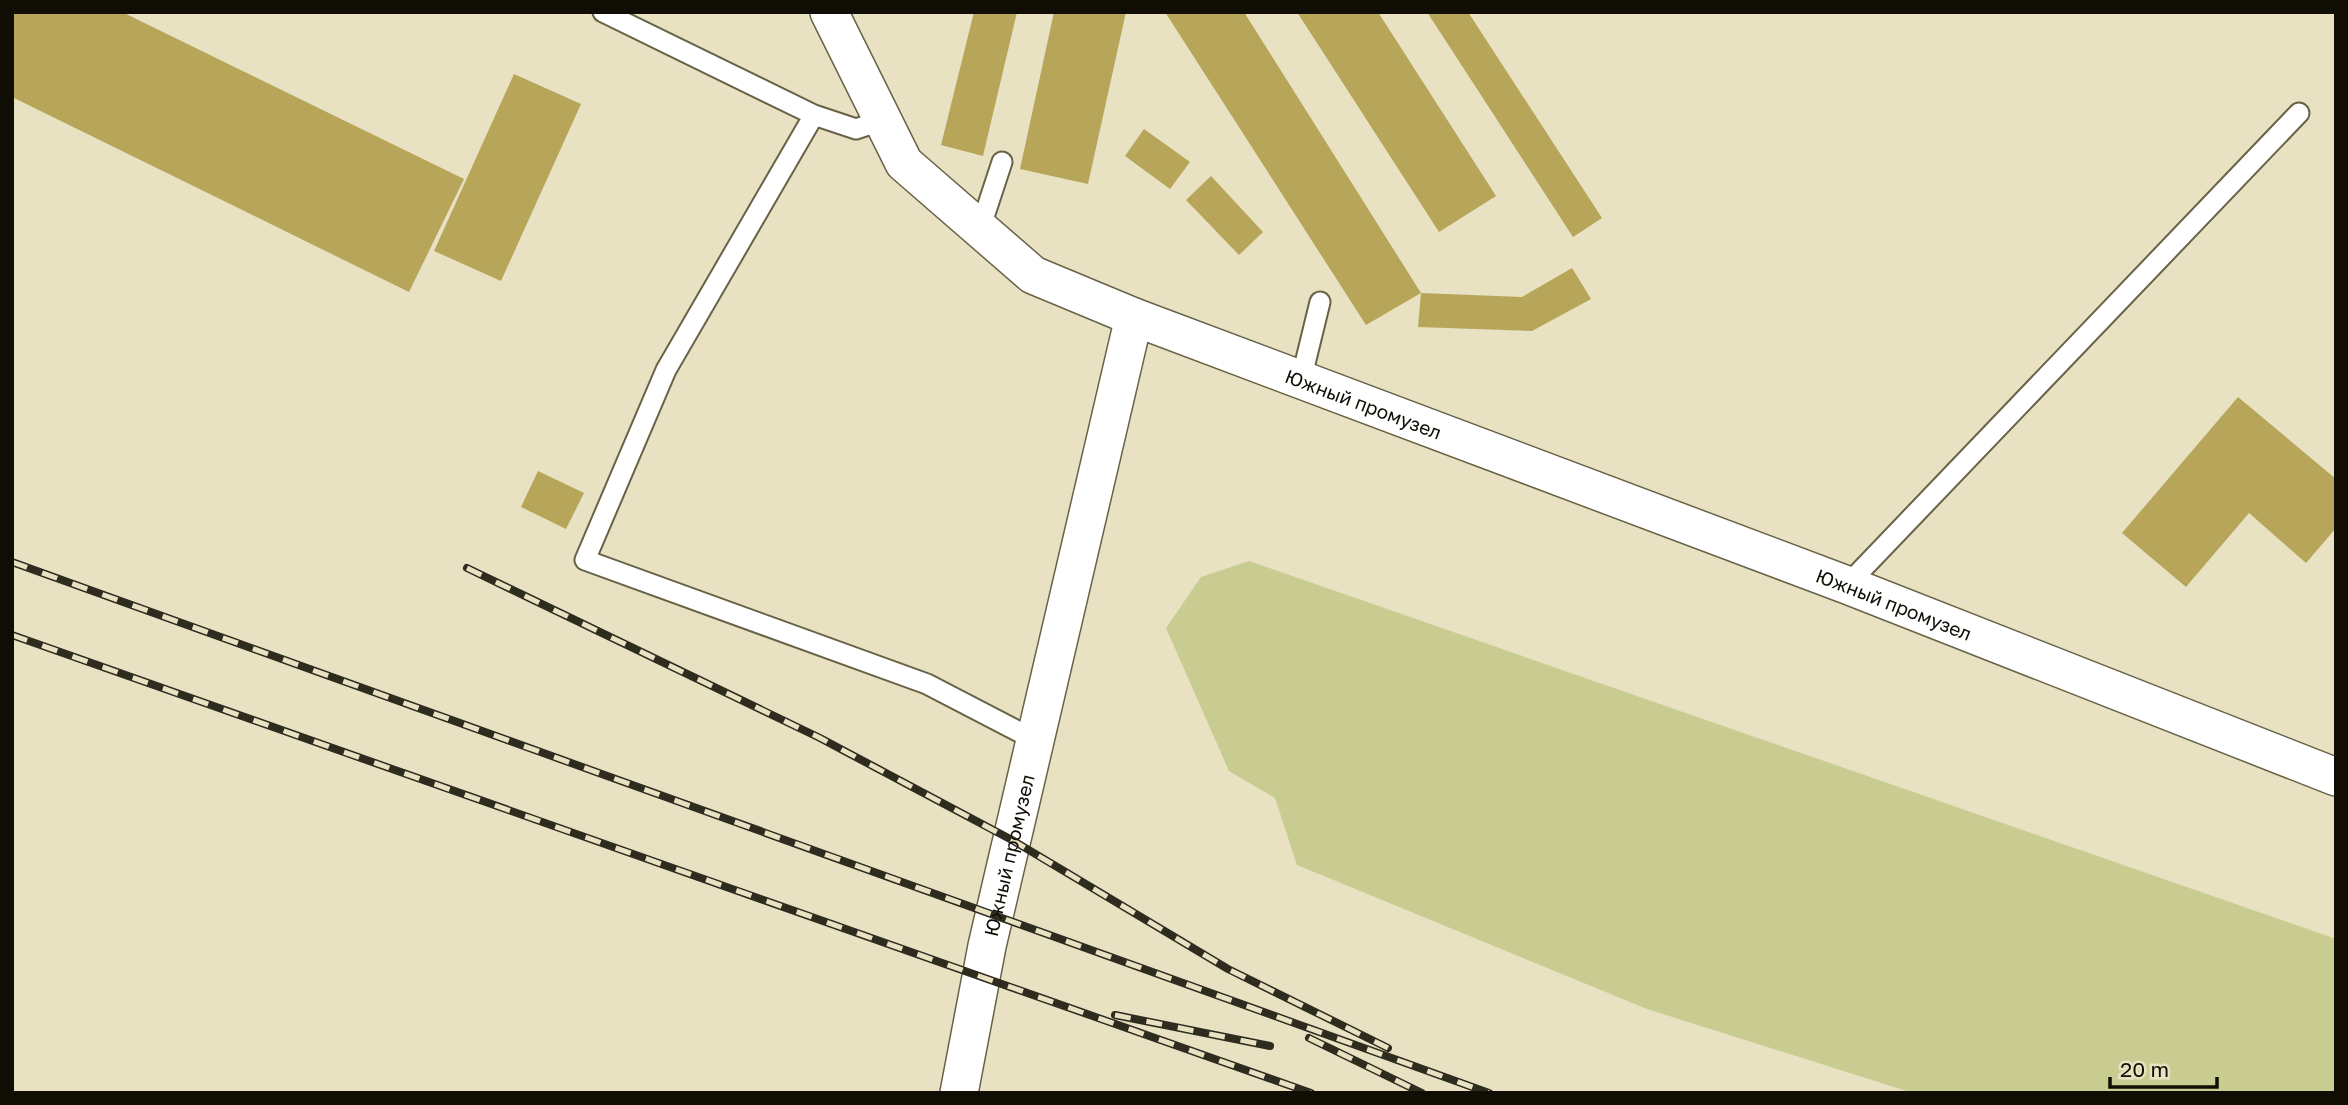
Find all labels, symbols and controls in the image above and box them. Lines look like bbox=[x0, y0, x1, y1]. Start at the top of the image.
street label: Южный промузел bbox=[1282, 363, 1445, 443]
street label: Южный промузел bbox=[1813, 563, 1975, 644]
street label: Южный промузел bbox=[978, 772, 1038, 938]
scale bar bbox=[2110, 1046, 2217, 1090]
text: 20 m bbox=[2120, 1056, 2169, 1082]

